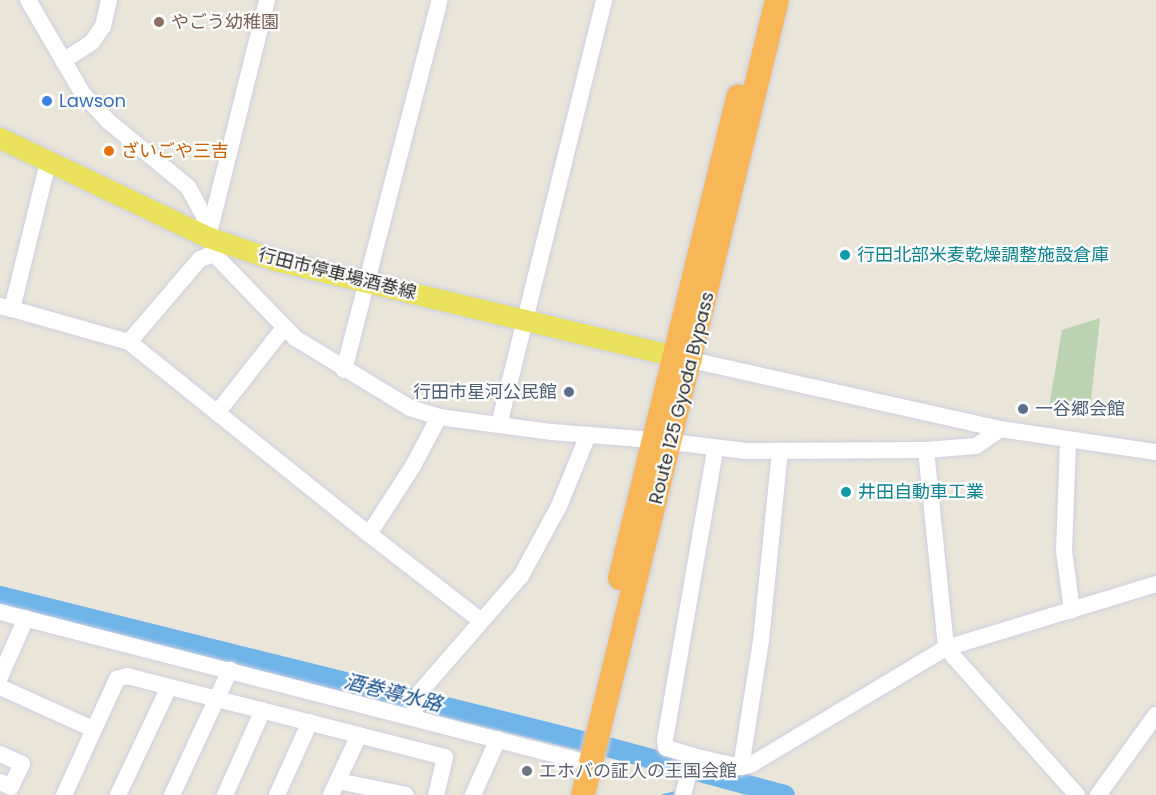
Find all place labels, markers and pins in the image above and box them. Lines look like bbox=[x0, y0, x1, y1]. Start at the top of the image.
place label: やごう幼稚園 bbox=[171, 11, 279, 33]
marker: やごう幼稚園 bbox=[152, 15, 166, 29]
place label: Lawson bbox=[59, 90, 126, 112]
marker: Lawson bbox=[40, 94, 54, 108]
place label: ざいごや三吉 bbox=[121, 140, 229, 162]
marker: ざいごや三吉 bbox=[102, 144, 116, 158]
place label: 行田北部米麦乾燥調整施設倉庫 bbox=[857, 244, 1109, 266]
marker: 行田北部米麦乾燥調整施設倉庫 bbox=[838, 248, 852, 262]
place label: 行田市星河公民館 bbox=[413, 381, 557, 403]
marker: 行田市星河公民館 bbox=[562, 385, 576, 399]
place label: 一谷郷会館 bbox=[1035, 398, 1125, 420]
marker: 一谷郷会館 bbox=[1016, 402, 1030, 416]
place label: 井田自動車工業 bbox=[858, 481, 984, 503]
marker: 井田自動車工業 bbox=[839, 485, 853, 499]
place label: エホバの証人の王国会館 bbox=[539, 760, 737, 782]
marker: エホバの証人の王国会館 bbox=[520, 764, 534, 778]

